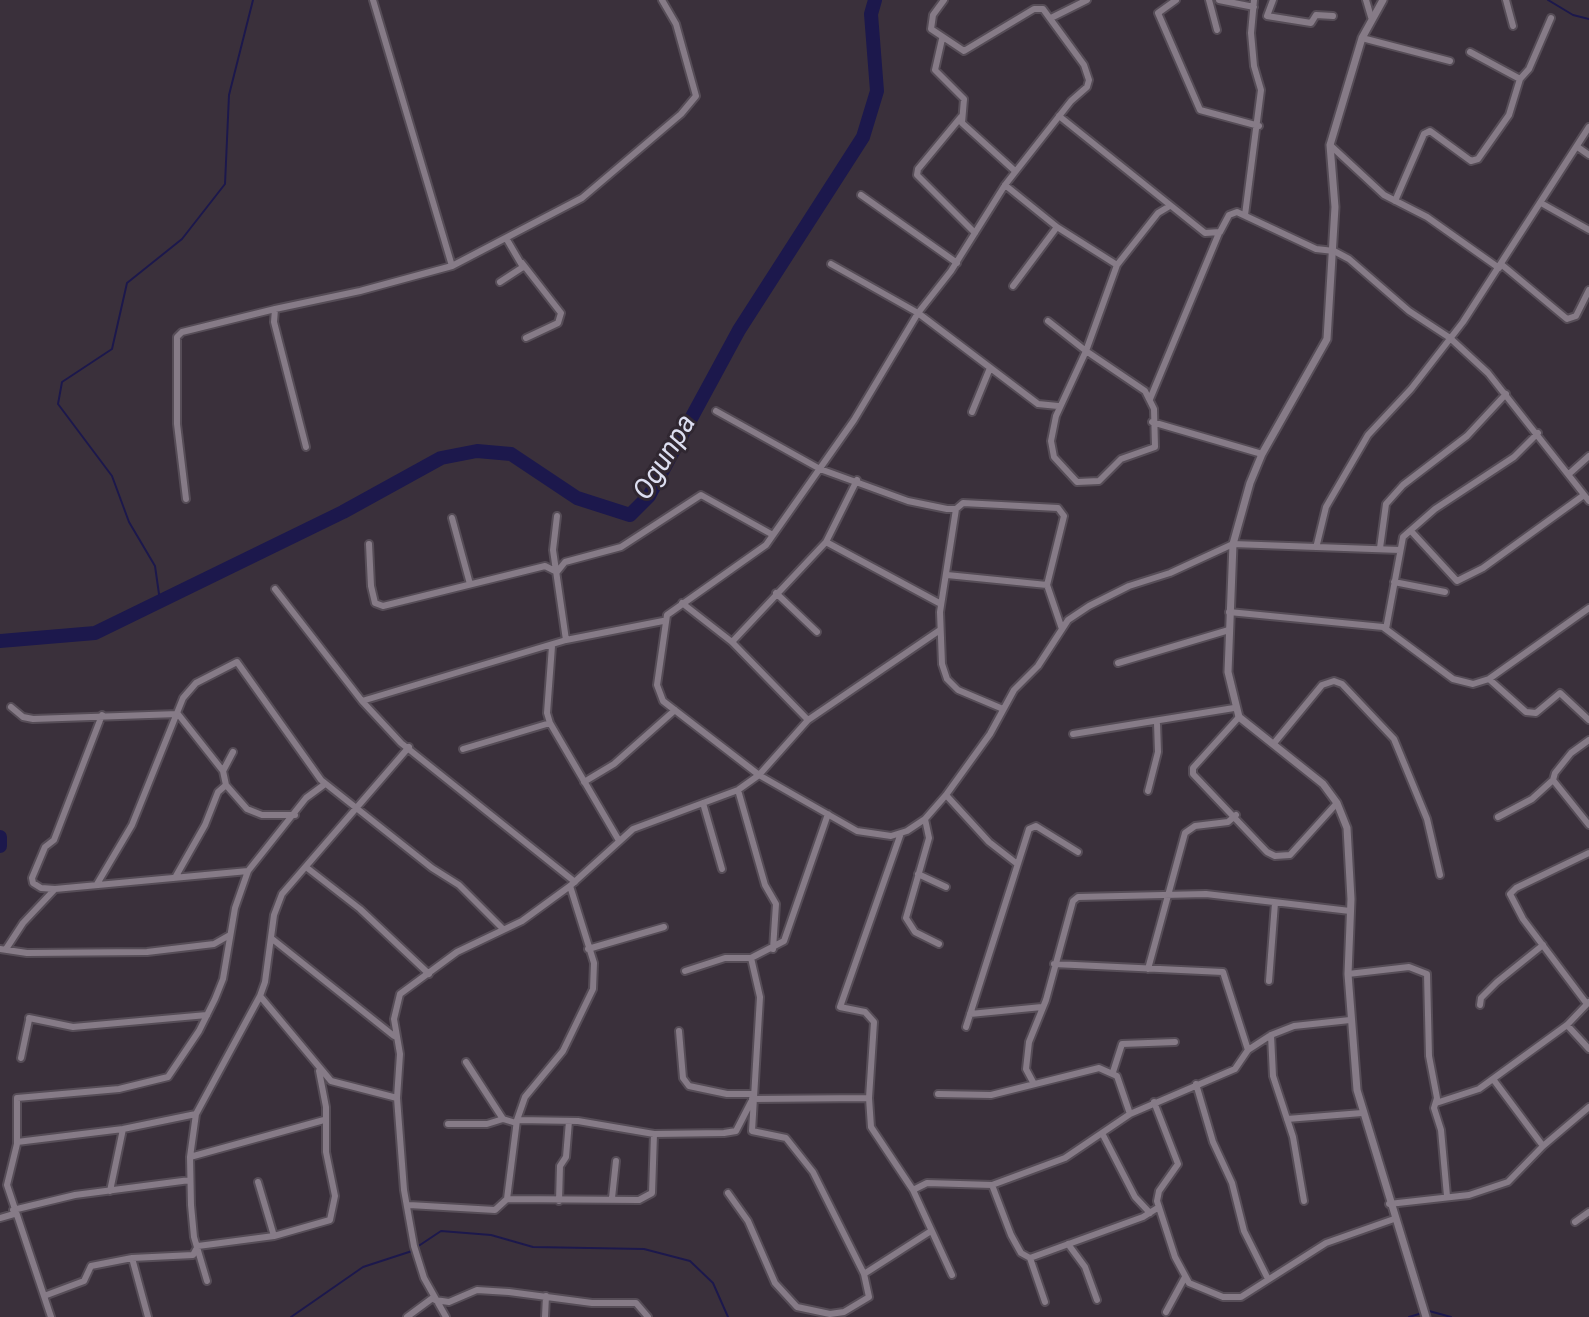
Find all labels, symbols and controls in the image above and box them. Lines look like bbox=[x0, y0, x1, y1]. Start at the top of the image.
water label: Ogunpa bbox=[627, 409, 705, 507]

